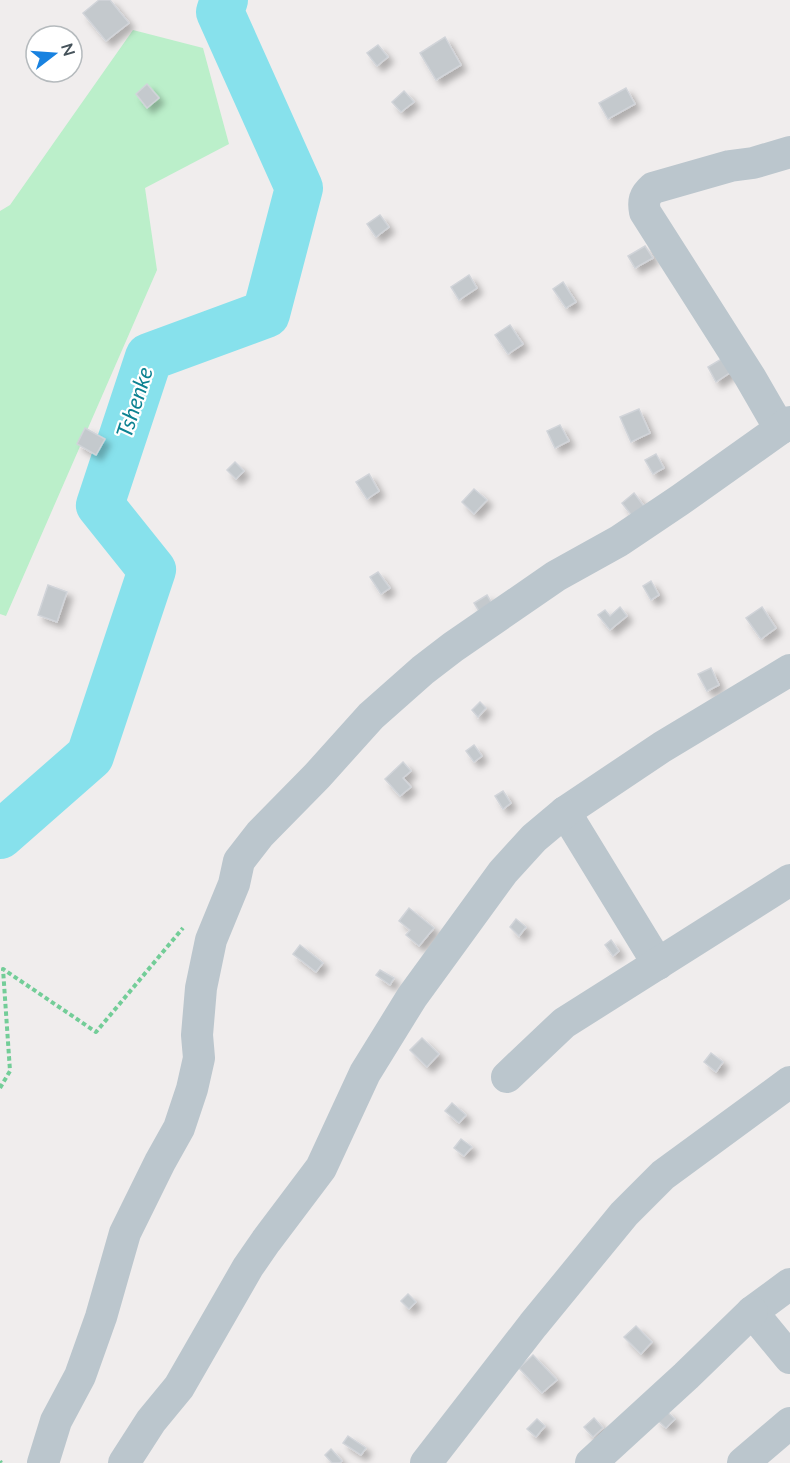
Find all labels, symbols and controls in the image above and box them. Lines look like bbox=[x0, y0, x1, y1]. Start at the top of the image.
north arrow bbox=[24, 24, 84, 84]
text: N bbox=[58, 41, 80, 58]
water label: Tshenke bbox=[110, 363, 158, 441]

